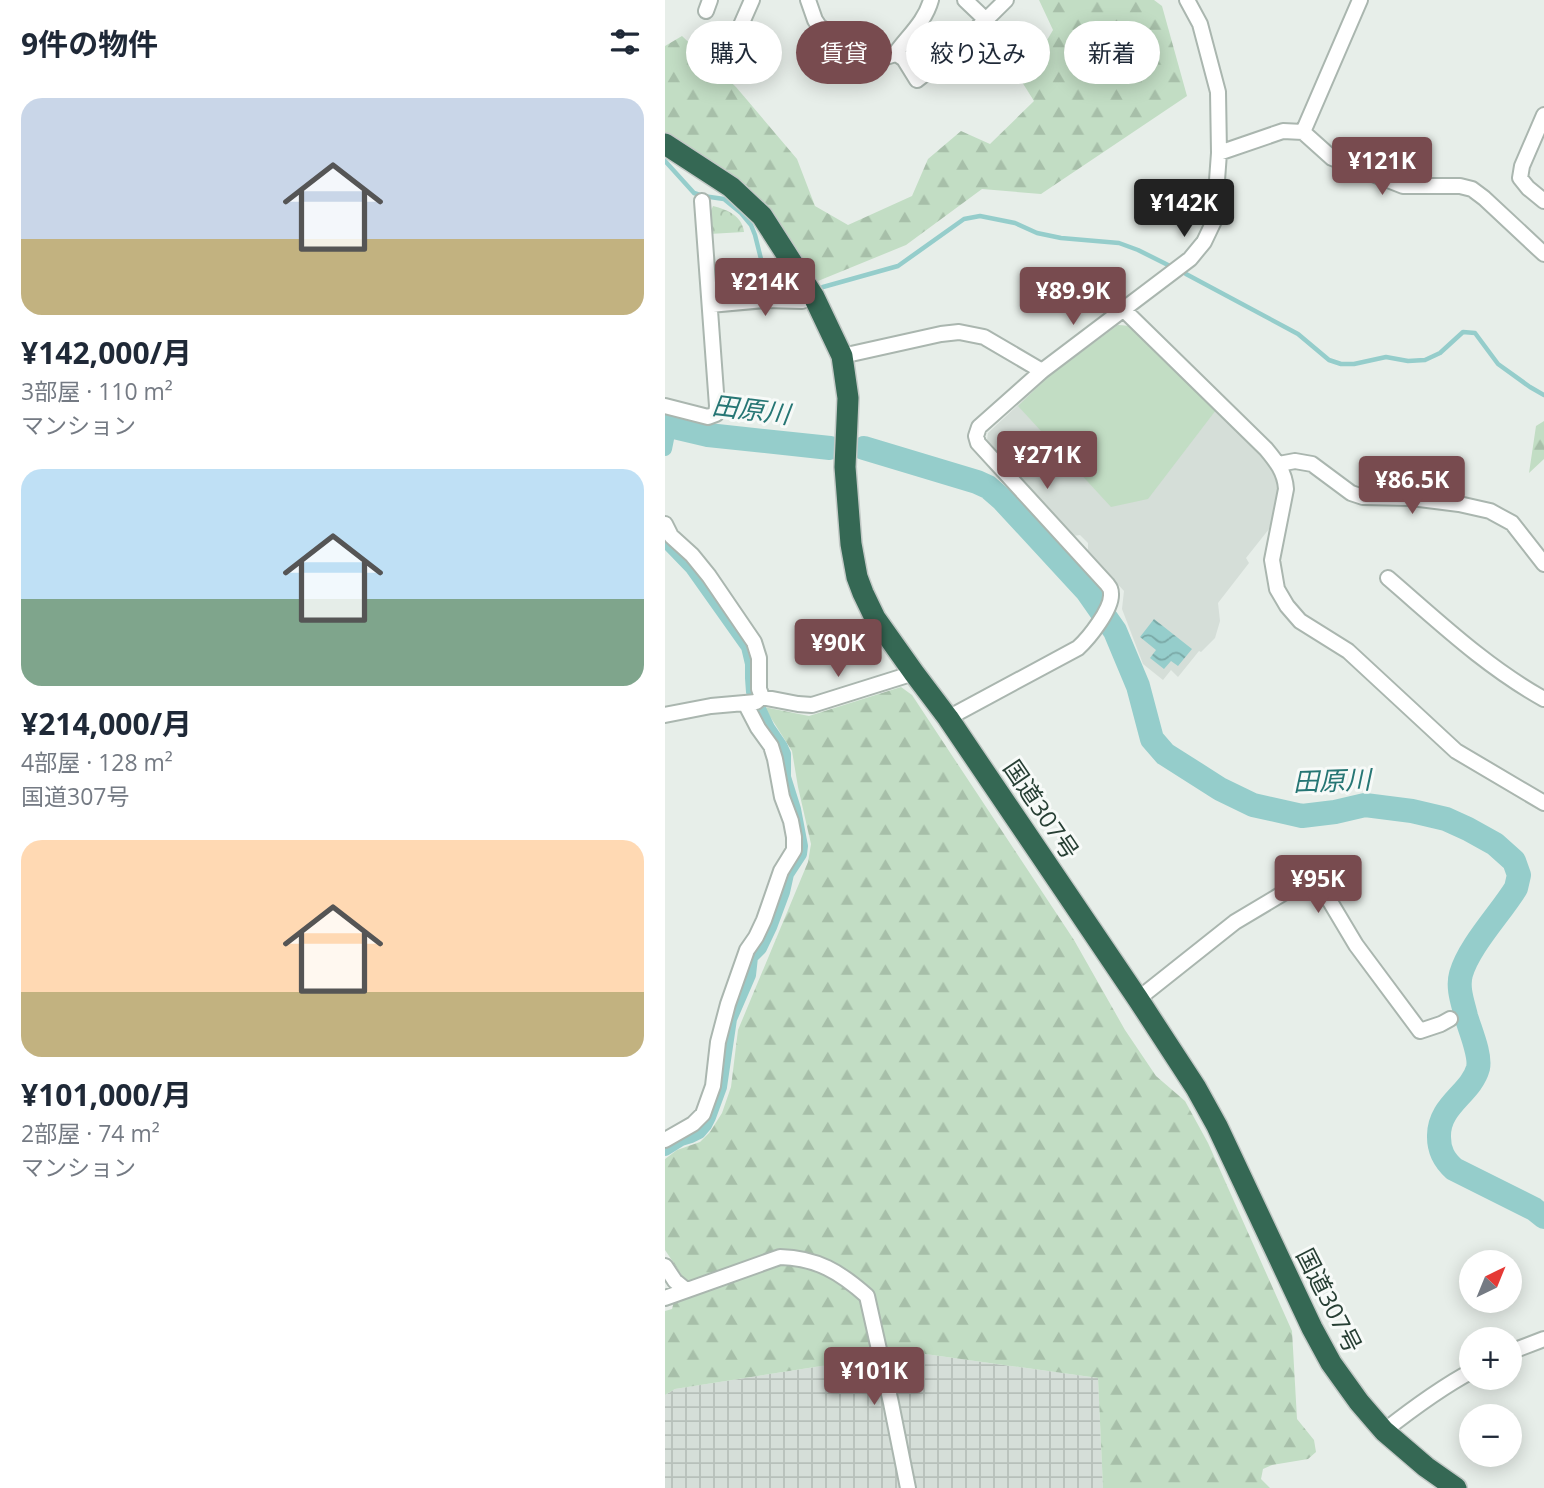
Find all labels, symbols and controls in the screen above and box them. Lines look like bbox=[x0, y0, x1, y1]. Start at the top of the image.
chip: 購入 bbox=[686, 21, 782, 84]
chip: 賃貸 bbox=[796, 21, 892, 84]
chip: 絞り込み bbox=[906, 21, 1050, 84]
chip: 新着 bbox=[1064, 21, 1160, 84]
text: 9件の物件 bbox=[21, 23, 158, 64]
icon: filters bbox=[606, 23, 644, 61]
pin: ¥121K bbox=[1333, 138, 1431, 197]
icon: home bbox=[270, 144, 396, 270]
text: ¥121K bbox=[1348, 144, 1416, 176]
pin: ¥142K bbox=[1135, 180, 1233, 239]
text: ¥142K bbox=[1150, 186, 1218, 218]
pin: ¥214K bbox=[716, 258, 814, 318]
text: ¥214K bbox=[731, 265, 799, 297]
pin: ¥89.9K bbox=[1016, 268, 1130, 327]
text: ¥89.9K bbox=[1036, 274, 1110, 306]
text: ¥142,000/月 bbox=[21, 332, 192, 373]
text: 3部屋 · 110 m² bbox=[21, 375, 173, 407]
water label: 田原川 bbox=[710, 386, 795, 432]
text: マンション bbox=[21, 409, 136, 441]
pin: ¥271K bbox=[998, 432, 1096, 491]
text: ¥271K bbox=[1013, 438, 1081, 470]
pin: ¥86.5K bbox=[1355, 456, 1469, 516]
text: ¥86.5K bbox=[1375, 463, 1449, 495]
icon: home bbox=[270, 515, 396, 641]
pin: ¥90K bbox=[797, 620, 879, 679]
text: ¥90K bbox=[811, 626, 865, 658]
text: ¥214,000/月 bbox=[21, 703, 192, 744]
text: 4部屋 · 128 m² bbox=[21, 746, 173, 778]
street label: 国道307号 bbox=[997, 753, 1087, 865]
water label: 田原川 bbox=[1292, 761, 1375, 799]
text: 国道307号 bbox=[21, 780, 129, 812]
pin: ¥95K bbox=[1277, 856, 1359, 915]
text: ¥95K bbox=[1291, 862, 1345, 894]
icon: home bbox=[270, 886, 396, 1012]
text: ¥101,000/月 bbox=[21, 1074, 192, 1115]
text: 2部屋 · 74 m² bbox=[21, 1117, 160, 1149]
text: マンション bbox=[21, 1151, 136, 1183]
street label: 国道307号 bbox=[1290, 1242, 1370, 1358]
north arrow bbox=[1459, 1250, 1523, 1312]
map controls bbox=[1459, 1250, 1522, 1467]
button: + bbox=[1459, 1327, 1522, 1390]
pin: ¥101K bbox=[825, 1348, 923, 1407]
text: ¥101K bbox=[840, 1354, 908, 1386]
button: − bbox=[1459, 1404, 1522, 1467]

